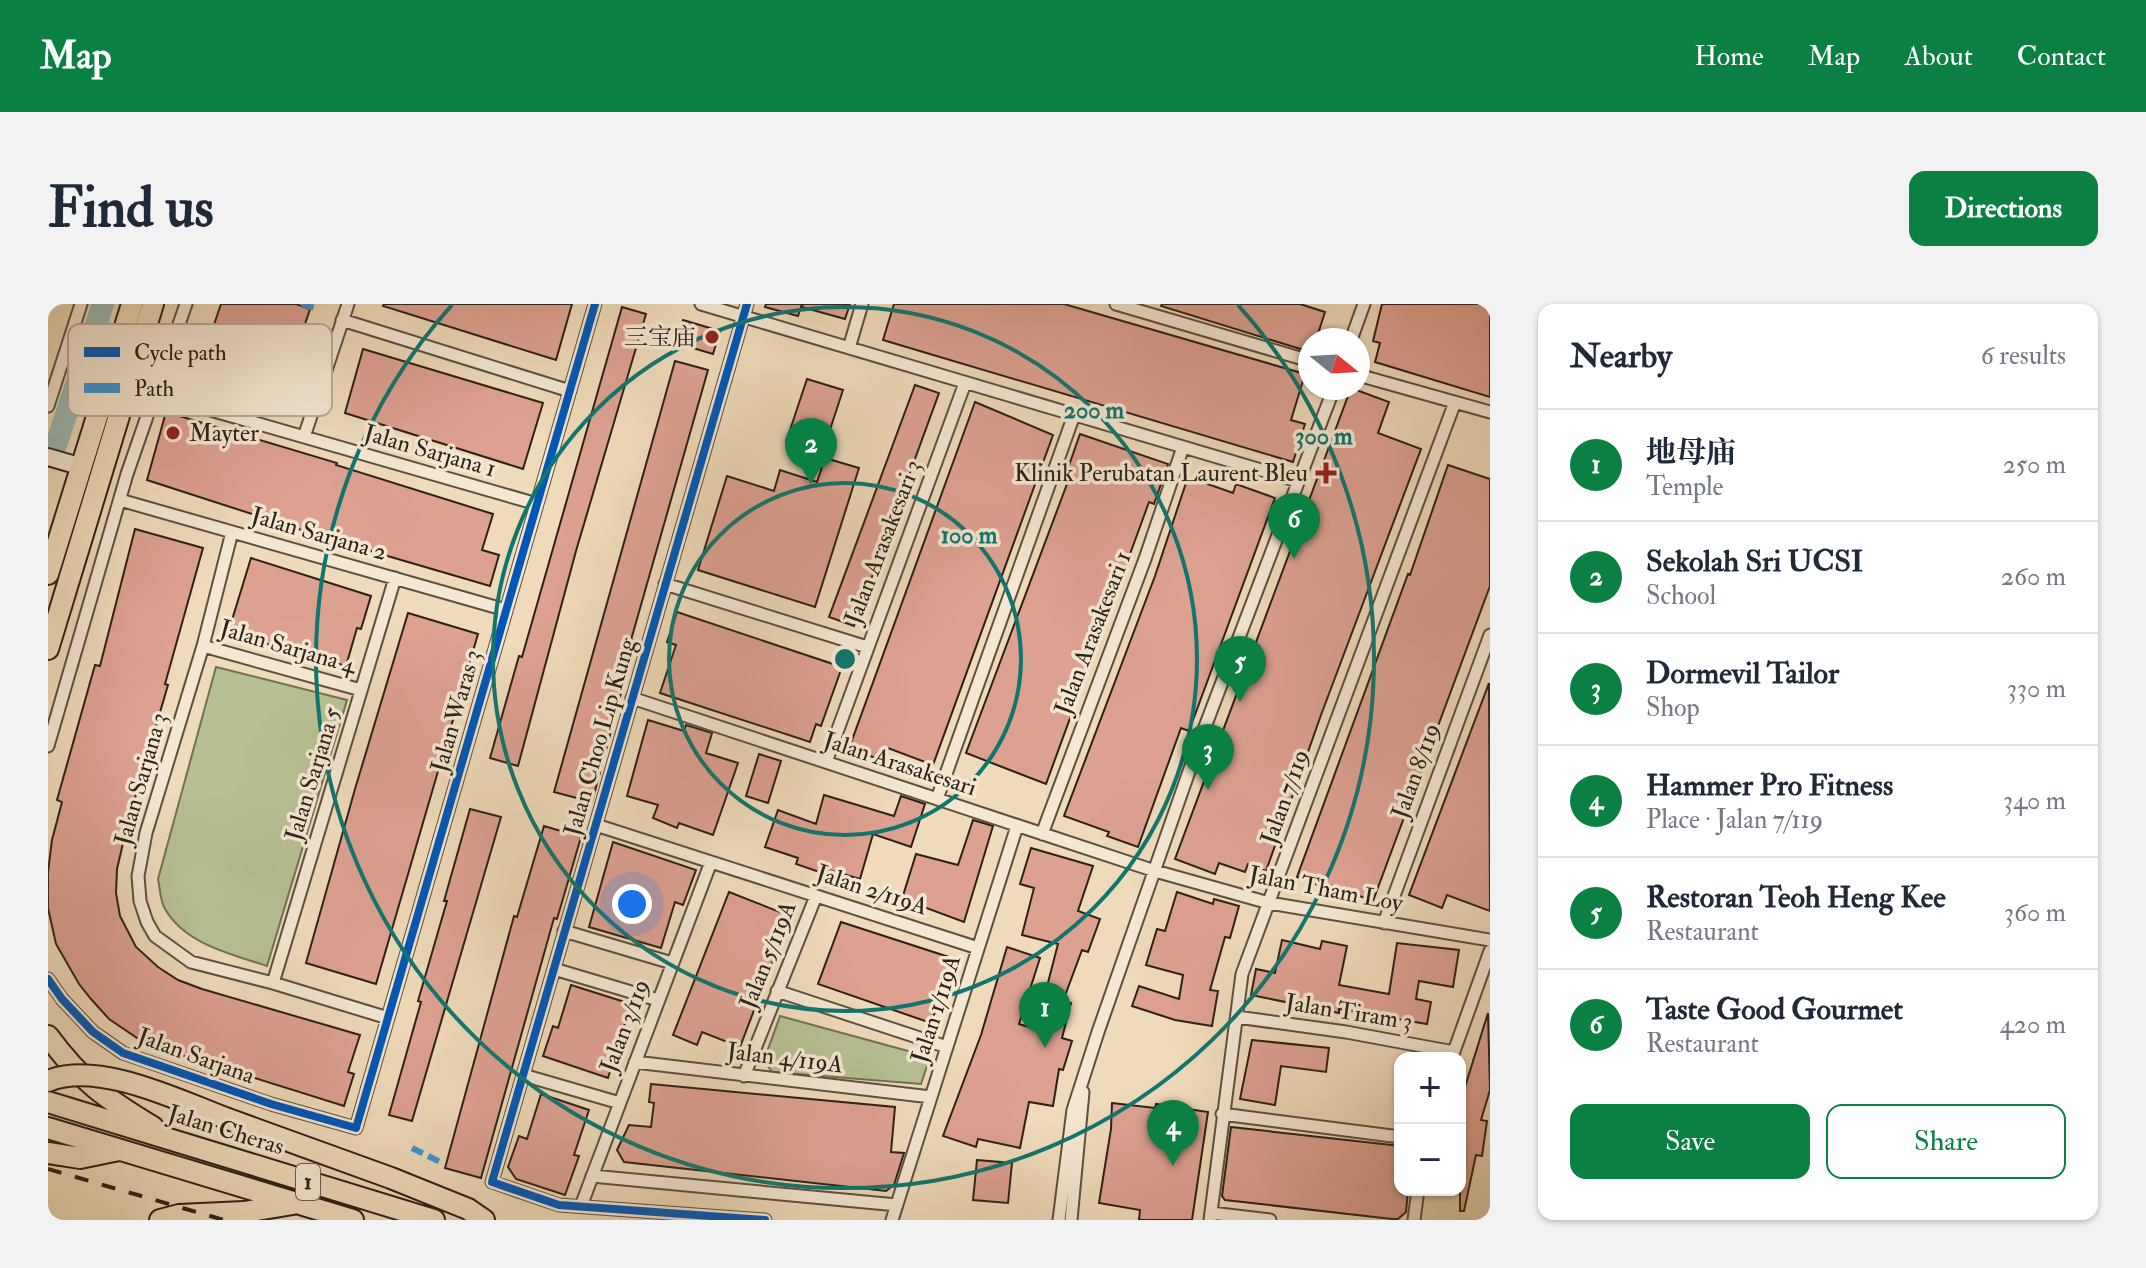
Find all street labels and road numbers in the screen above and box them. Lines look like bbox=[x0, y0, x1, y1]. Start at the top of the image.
street label: Jalan Sarjana 1 bbox=[359, 417, 500, 485]
street label: Jalan Arasakesari 3 bbox=[837, 455, 929, 629]
street label: Jalan Sarjana 2 bbox=[247, 500, 390, 568]
street label: Jalan Arasakesari 1 bbox=[1047, 547, 1138, 720]
street label: Jalan Sarjana 4 bbox=[215, 612, 361, 682]
street label: Jalan Choo Lip Kung bbox=[557, 633, 643, 841]
street label: Jalan Waras 3 bbox=[423, 646, 488, 777]
street label: Jalan Sarjana 5 bbox=[278, 703, 348, 845]
street label: Jalan Sarjana 3 bbox=[107, 709, 175, 850]
street label: Jalan 8/119 bbox=[1384, 719, 1448, 824]
street label: Jalan Arasakesari bbox=[819, 724, 981, 803]
street label: Jalan 7/119 bbox=[1253, 745, 1316, 850]
street label: Jalan 2/119A bbox=[811, 857, 932, 923]
street label: Jalan Tham Loy bbox=[1246, 859, 1406, 919]
street label: Jalan 5/119A bbox=[732, 897, 804, 1014]
street label: Jalan 1/119A bbox=[904, 951, 968, 1068]
street label: Jalan 3/119 bbox=[593, 975, 657, 1078]
street label: Jalan Tiram 3 bbox=[1282, 987, 1415, 1037]
street label: Jalan Sarjana bbox=[132, 1020, 260, 1092]
street label: Jalan 4/119A bbox=[724, 1035, 845, 1080]
street label: Jalan Cheras bbox=[163, 1097, 288, 1162]
road number: 1 bbox=[296, 1164, 320, 1200]

